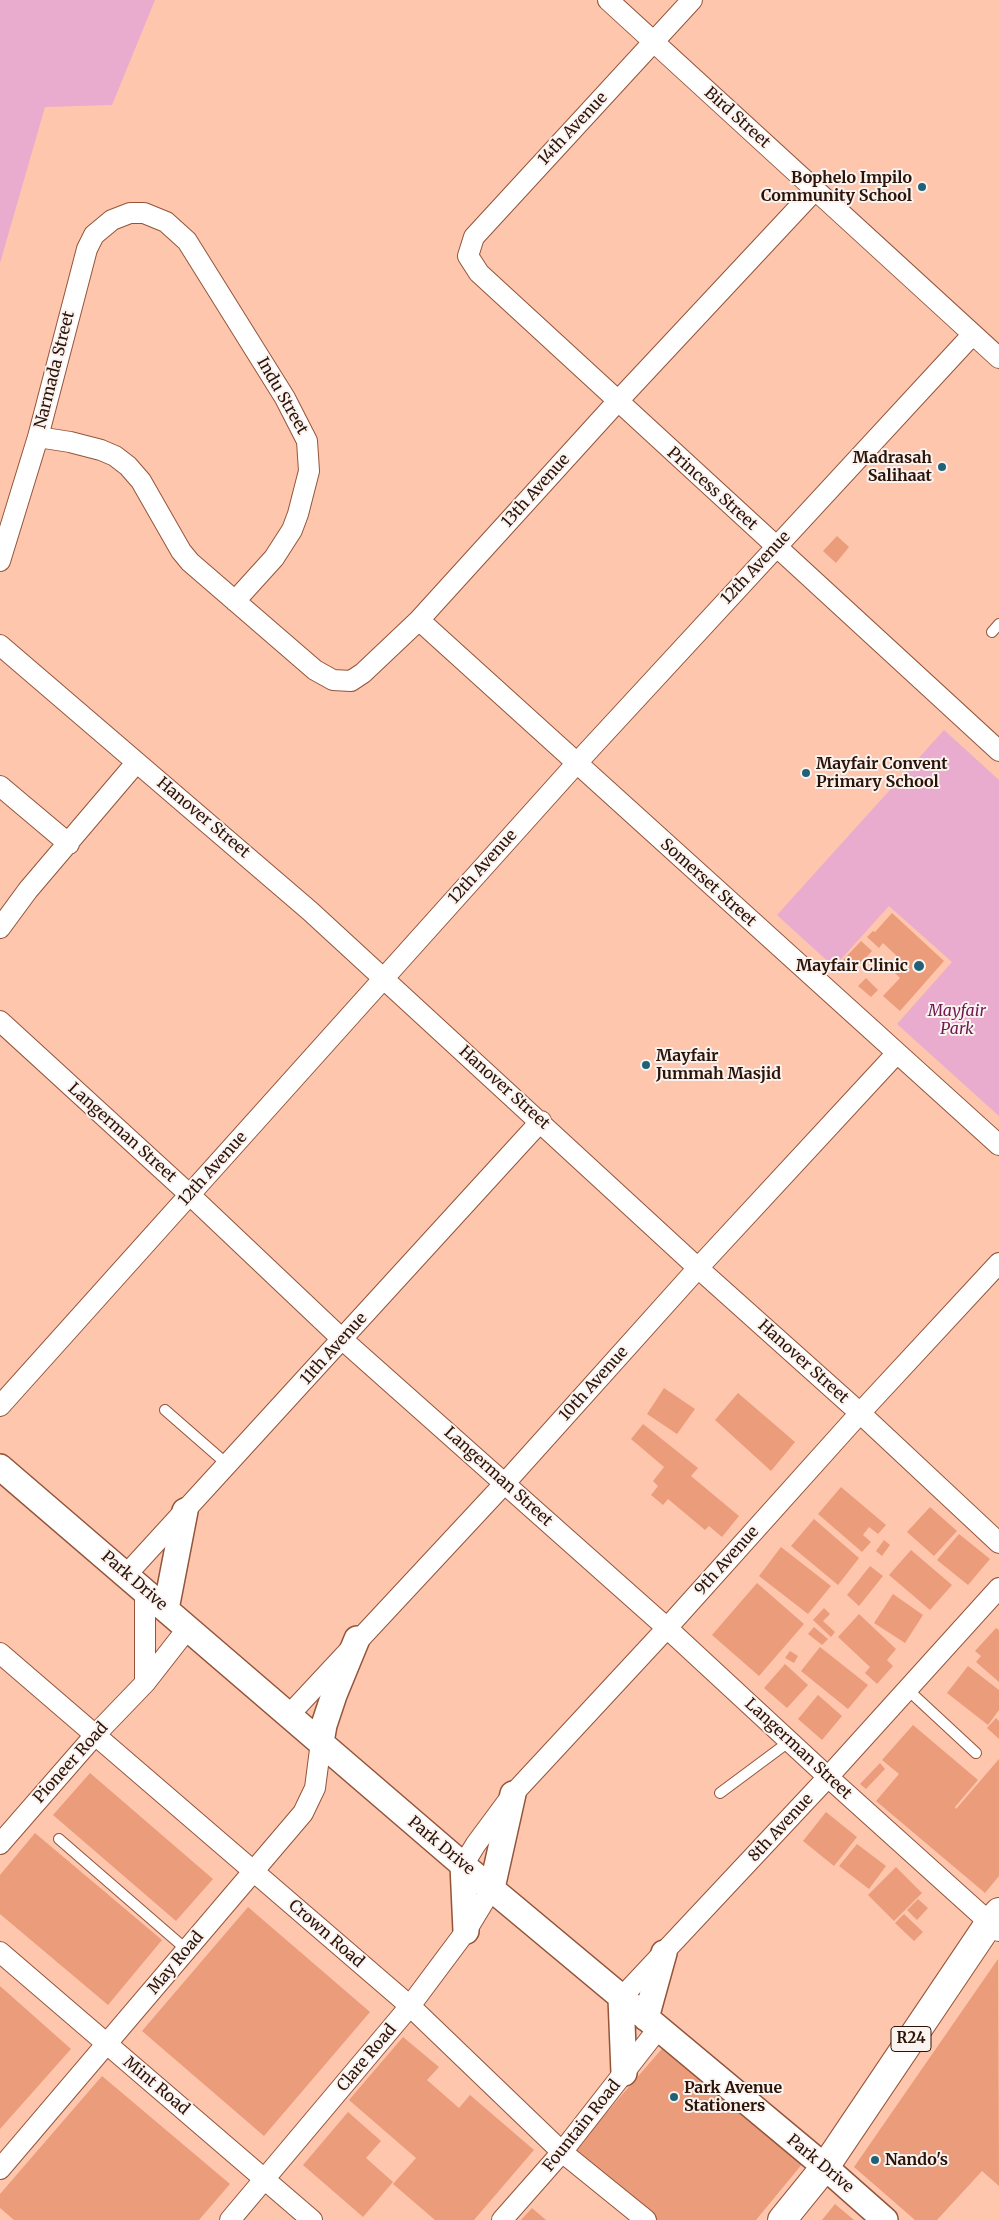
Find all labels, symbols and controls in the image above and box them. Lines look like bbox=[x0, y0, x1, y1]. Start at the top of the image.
street label: Bird Street bbox=[700, 84, 774, 152]
street label: 14th Avenue bbox=[534, 89, 612, 169]
place label: Bophelo Impilo Community School bbox=[761, 168, 912, 206]
marker: Bophelo Impilo Community School bbox=[916, 181, 928, 193]
street label: Narmada Street bbox=[31, 309, 79, 431]
street label: Indu Street bbox=[252, 354, 312, 438]
street label: Princess Street bbox=[663, 443, 761, 535]
place label: Madrasah Salihaat bbox=[853, 448, 932, 486]
street label: 13th Avenue bbox=[498, 450, 574, 532]
marker: Madrasah Salihaat bbox=[936, 461, 948, 473]
street label: 12th Avenue bbox=[717, 527, 795, 609]
place label: Mayfair Convent Primary School bbox=[816, 754, 948, 792]
marker: Mayfair Convent Primary School bbox=[800, 767, 812, 779]
street label: Hanover Street bbox=[153, 774, 253, 862]
street label: 12th Avenue bbox=[445, 826, 521, 908]
street label: Somerset Street bbox=[656, 835, 760, 931]
place label: Mayfair Clinic bbox=[796, 956, 908, 976]
marker: Mayfair Clinic bbox=[912, 959, 926, 973]
park label: Mayfair Park bbox=[928, 1001, 986, 1039]
street label: Hanover Street bbox=[455, 1042, 553, 1134]
place label: Mayfair Jummah Masjid bbox=[656, 1046, 781, 1084]
marker: Mayfair Jummah Masjid bbox=[640, 1059, 652, 1071]
street label: Langerman Street bbox=[64, 1079, 180, 1187]
street label: 12th Avenue bbox=[175, 1128, 251, 1210]
street label: 11th Avenue bbox=[297, 1309, 371, 1389]
street label: Hanover Street bbox=[754, 1316, 852, 1408]
street label: 10th Avenue bbox=[556, 1343, 632, 1425]
street label: Langerman Street bbox=[440, 1423, 556, 1531]
street label: 9th Avenue bbox=[691, 1522, 763, 1600]
street label: Park Drive bbox=[97, 1547, 171, 1615]
street label: Langerman Street bbox=[741, 1695, 855, 1803]
street label: Pioneer Road bbox=[30, 1719, 112, 1807]
street label: 8th Avenue bbox=[745, 1790, 817, 1866]
street label: Park Drive bbox=[404, 1813, 478, 1879]
street label: Crown Road bbox=[284, 1896, 368, 1972]
street label: May Road bbox=[144, 1928, 208, 1998]
street label: Clare Road bbox=[333, 2021, 401, 2095]
road number: R24 bbox=[891, 2026, 931, 2052]
street label: Mint Road bbox=[119, 2053, 193, 2119]
street label: Fountain Road bbox=[539, 2076, 625, 2176]
place label: Park Avenue Stationers bbox=[684, 2078, 782, 2116]
marker: Park Avenue Stationers bbox=[668, 2091, 680, 2103]
street label: Park Drive bbox=[783, 2131, 857, 2197]
place label: Nando's bbox=[885, 2150, 948, 2170]
marker: Nando's bbox=[869, 2154, 881, 2166]

